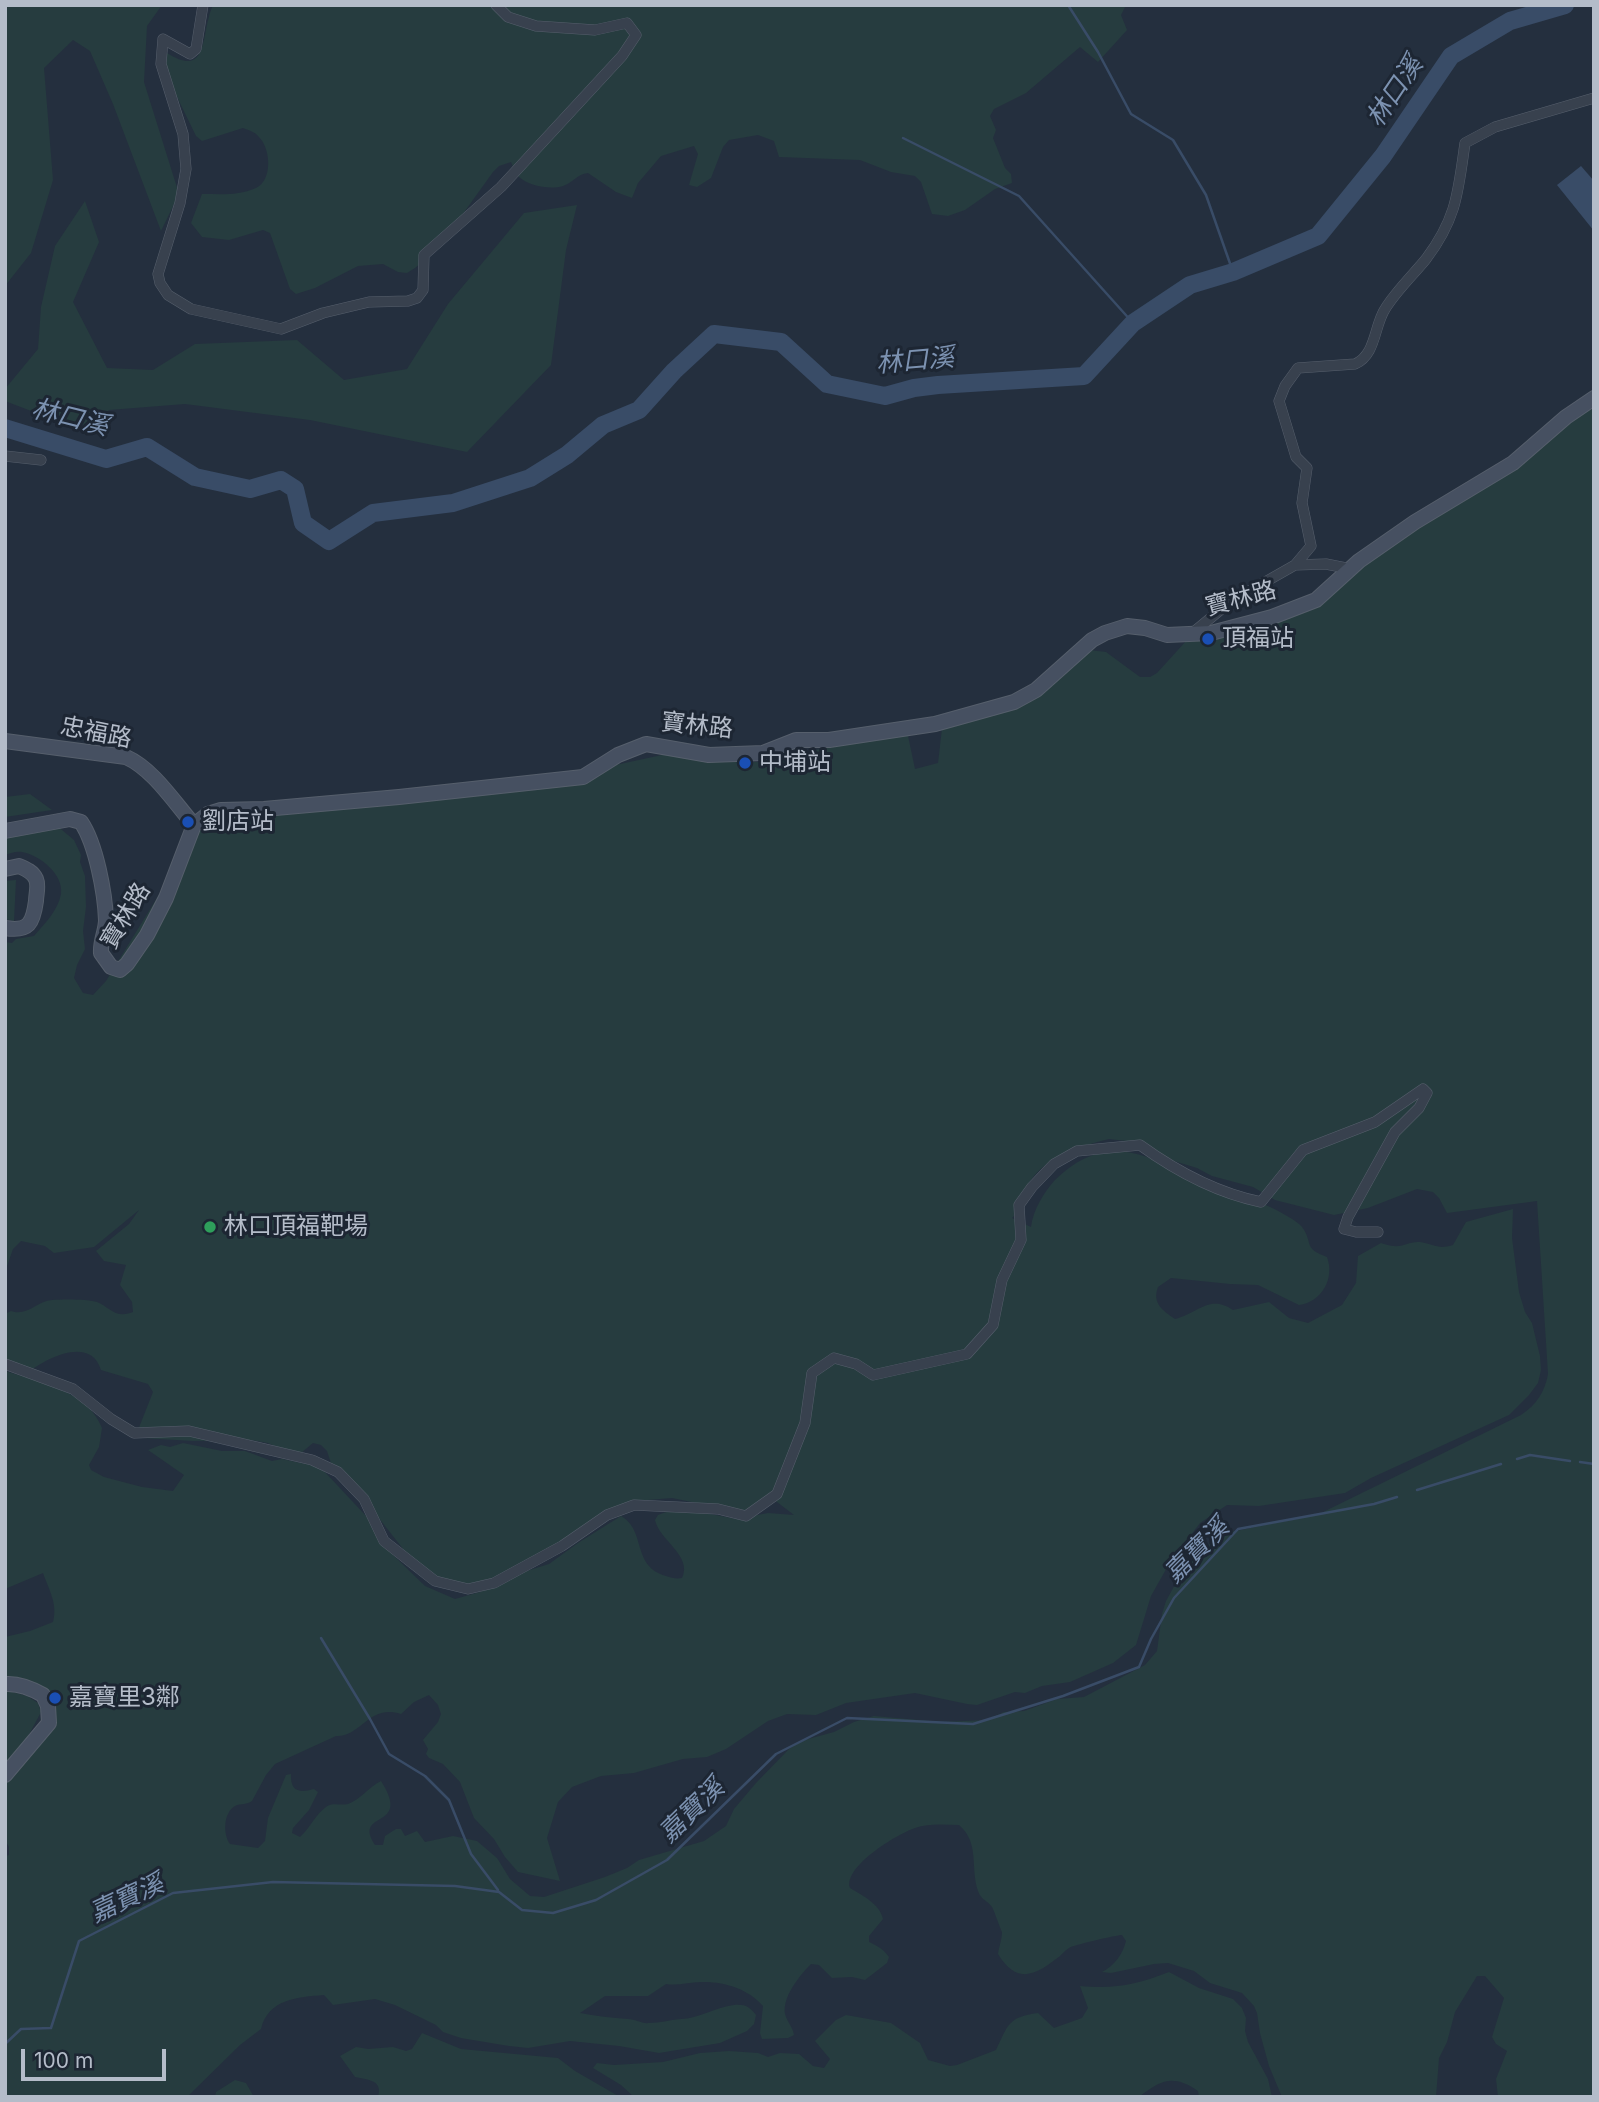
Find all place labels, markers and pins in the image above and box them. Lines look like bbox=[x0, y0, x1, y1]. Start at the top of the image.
place label: 頂福站 bbox=[1222, 625, 1294, 653]
marker: 頂福站 bbox=[1200, 631, 1216, 647]
place label: 中埔站 bbox=[759, 749, 831, 777]
marker: 中埔站 bbox=[737, 755, 753, 771]
place label: 劉店站 bbox=[202, 808, 274, 836]
marker: 劉店站 bbox=[180, 814, 196, 830]
place label: 林口頂福靶場 bbox=[224, 1213, 368, 1241]
marker: 林口頂福靶場 bbox=[202, 1219, 218, 1235]
place label: 嘉寶里3鄰 bbox=[69, 1684, 180, 1712]
marker: 嘉寶里3鄰 bbox=[47, 1690, 63, 1706]

